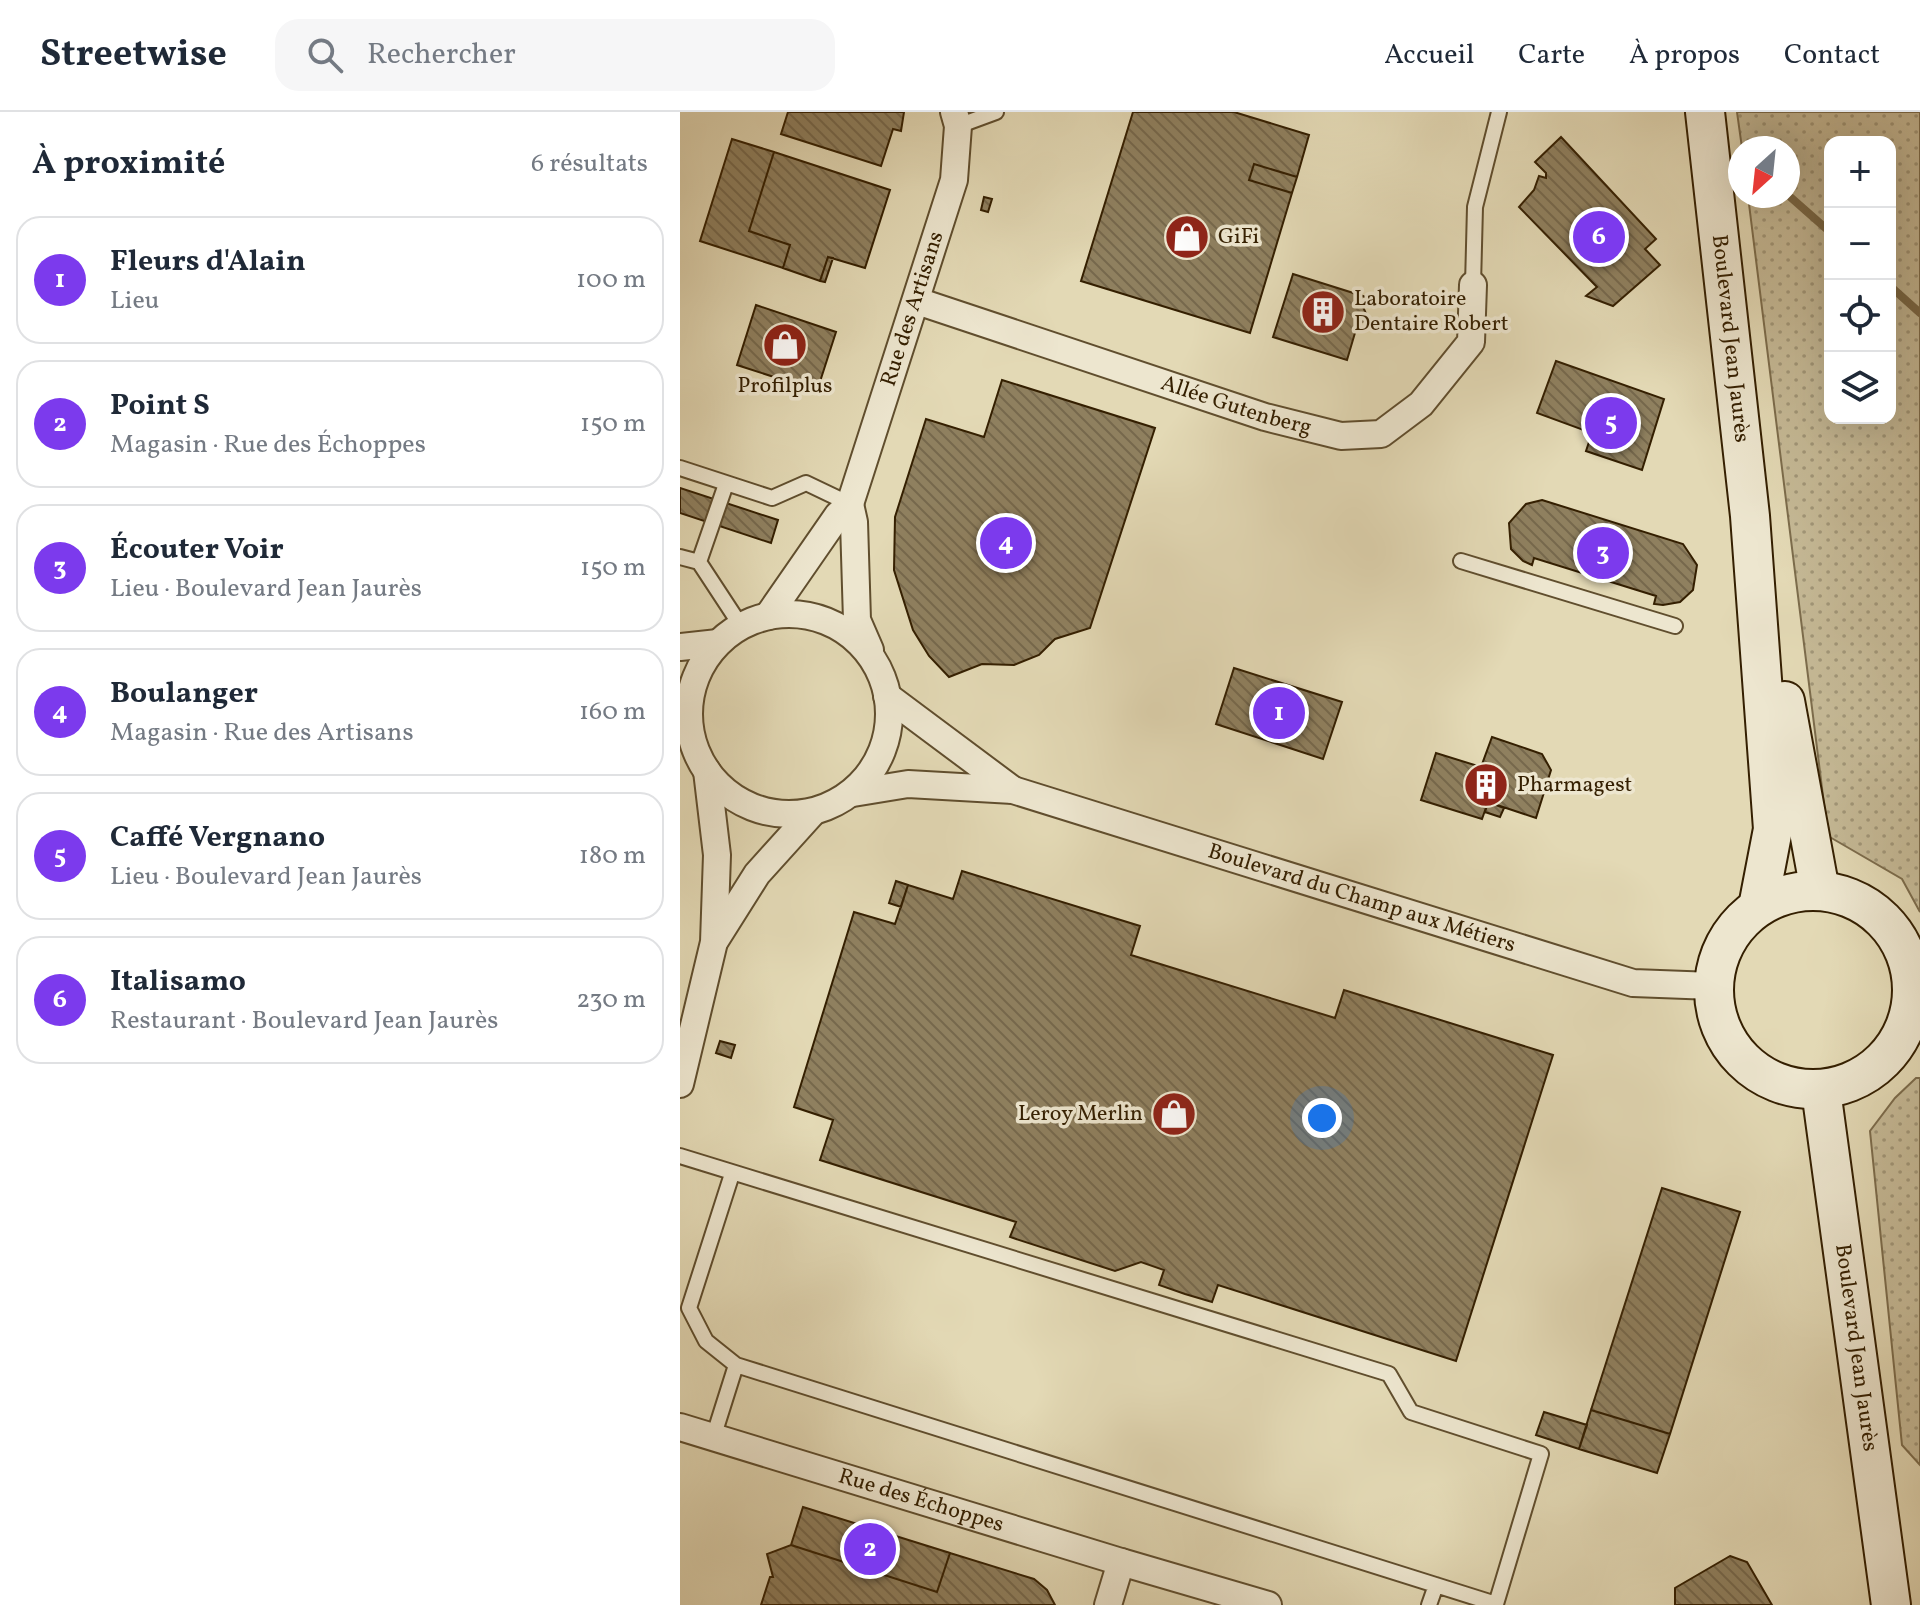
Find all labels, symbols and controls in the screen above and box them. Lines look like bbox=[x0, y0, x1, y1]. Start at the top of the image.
search box bbox=[275, 19, 835, 91]
text: Streetwise bbox=[40, 29, 227, 82]
icon: search bbox=[303, 33, 347, 77]
text: Rechercher bbox=[367, 34, 516, 76]
text: Accueil bbox=[1384, 36, 1474, 75]
text: Carte bbox=[1518, 36, 1585, 75]
text: À propos bbox=[1629, 36, 1740, 75]
text: Contact bbox=[1784, 36, 1880, 75]
north arrow bbox=[1728, 136, 1800, 208]
map controls bbox=[1824, 136, 1896, 424]
button: + bbox=[1824, 136, 1896, 208]
text: À proximité bbox=[32, 141, 225, 188]
text: 6 résultats bbox=[531, 146, 648, 182]
pin: 6 bbox=[1573, 207, 1625, 267]
button: − bbox=[1824, 208, 1896, 280]
shop icon: GiFi bbox=[1163, 213, 1211, 261]
place label: GiFi bbox=[1218, 222, 1259, 253]
street label: Rue des Artisans bbox=[873, 228, 952, 390]
street label: Boulevard Jean Jaurès bbox=[1703, 233, 1757, 444]
text: Fleurs d'Alain bbox=[110, 241, 306, 283]
text: 1 bbox=[55, 262, 65, 298]
text: 100 m bbox=[576, 262, 646, 298]
button: locate bbox=[1824, 280, 1896, 352]
text: Lieu bbox=[110, 283, 159, 319]
place label: Laboratoire Dentaire Robert bbox=[1354, 284, 1509, 340]
building icon: Laboratoire Dentaire Robert bbox=[1299, 288, 1347, 336]
shop icon: Profilplus bbox=[761, 321, 809, 369]
button: layers bbox=[1824, 352, 1896, 424]
street label: Allée Gutenberg bbox=[1157, 368, 1315, 444]
place label: Profilplus bbox=[738, 371, 832, 402]
text: Point S bbox=[110, 385, 210, 427]
pin: 5 bbox=[1585, 393, 1637, 453]
text: 2 bbox=[53, 406, 67, 442]
text: 150 m bbox=[580, 406, 646, 442]
text: Magasin · Rue des Échoppes bbox=[110, 427, 426, 463]
pin: 4 bbox=[980, 513, 1032, 573]
pin: 3 bbox=[1577, 523, 1629, 583]
text: Écouter Voir bbox=[110, 529, 284, 571]
text: 3 bbox=[53, 550, 67, 586]
text: 150 m bbox=[580, 550, 646, 586]
text: Lieu · Boulevard Jean Jaurès bbox=[110, 571, 422, 607]
text: Boulanger bbox=[110, 673, 258, 715]
pin: 1 bbox=[1253, 683, 1305, 743]
text: 4 bbox=[52, 694, 68, 730]
text: 160 m bbox=[579, 694, 646, 730]
text: Magasin · Rue des Artisans bbox=[110, 715, 414, 751]
building icon: Pharmagest bbox=[1462, 761, 1510, 809]
place label: Pharmagest bbox=[1517, 770, 1633, 801]
text: Caffé Vergnano bbox=[110, 817, 325, 859]
street label: Boulevard du Champ aux Métiers bbox=[1204, 836, 1519, 961]
text: 5 bbox=[54, 838, 66, 874]
text: 180 m bbox=[579, 838, 646, 874]
text: Lieu · Boulevard Jean Jaurès bbox=[110, 859, 422, 895]
text: Italisamo bbox=[110, 961, 246, 1003]
text: 6 bbox=[53, 982, 67, 1018]
text: 230 m bbox=[576, 982, 646, 1018]
text: Restaurant · Boulevard Jean Jaurès bbox=[110, 1003, 498, 1039]
shop icon: Leroy Merlin bbox=[1150, 1090, 1198, 1138]
your location bbox=[1302, 1098, 1342, 1138]
place label: Leroy Merlin bbox=[1018, 1099, 1143, 1130]
street label: Boulevard Jean Jaurès bbox=[1827, 1242, 1885, 1453]
street label: Rue des Échoppes bbox=[834, 1461, 1007, 1541]
pin: 2 bbox=[844, 1519, 896, 1579]

